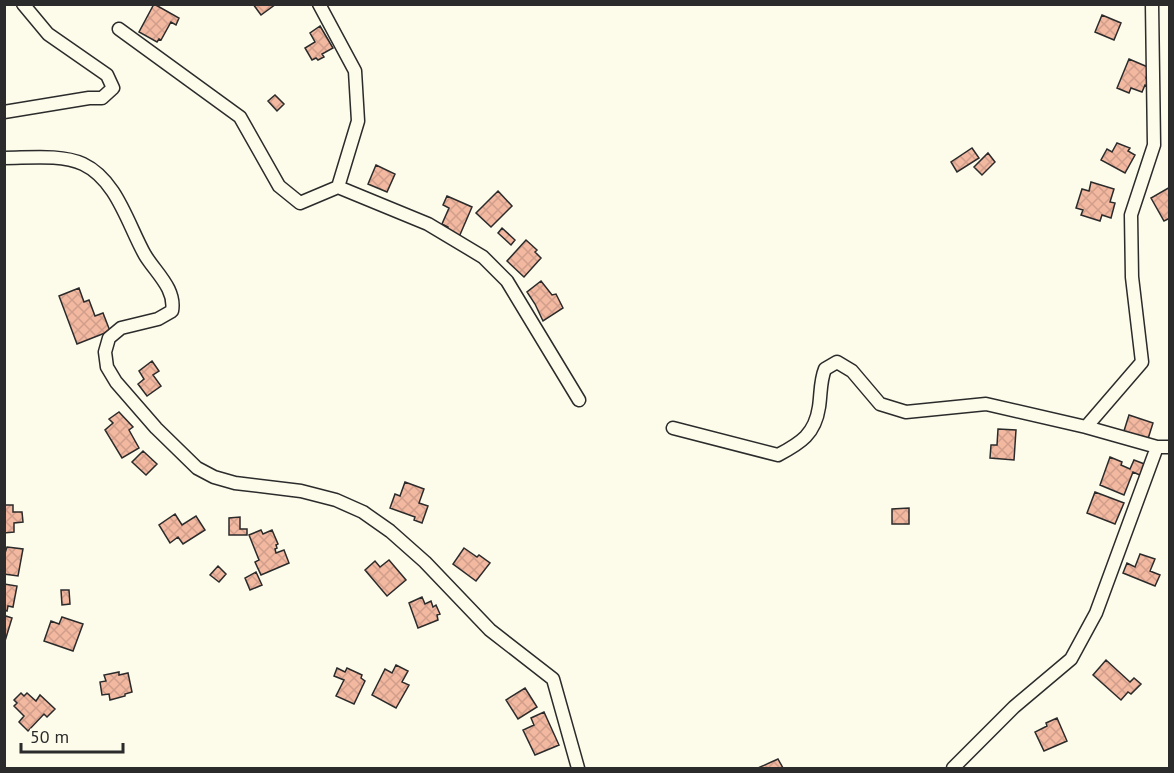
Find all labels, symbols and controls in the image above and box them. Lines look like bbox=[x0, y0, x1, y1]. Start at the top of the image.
scale bar bbox=[21, 716, 123, 754]
text: 50 m bbox=[30, 725, 69, 748]

